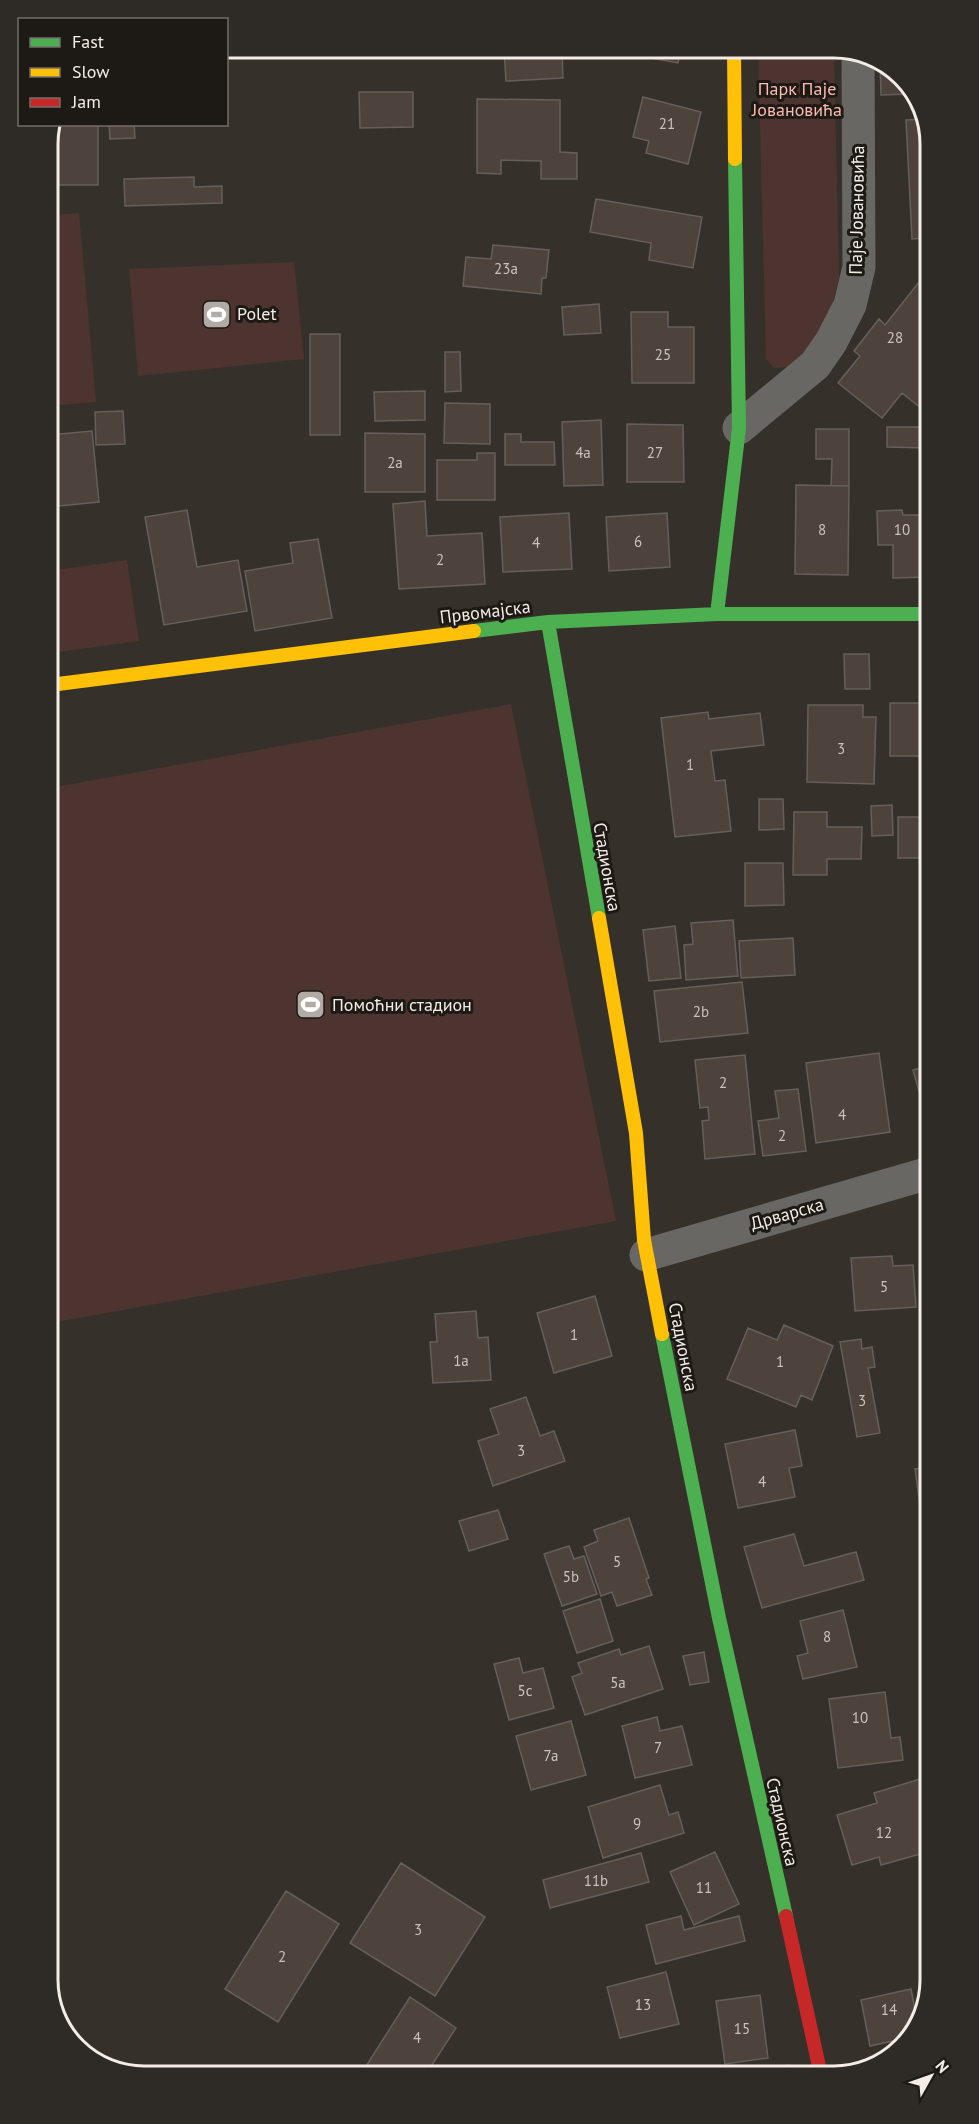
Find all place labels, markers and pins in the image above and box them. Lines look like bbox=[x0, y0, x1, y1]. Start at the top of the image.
sports icon: Polet bbox=[200, 298, 232, 330]
place label: Polet bbox=[237, 302, 277, 325]
sports icon: Помоћни стадион bbox=[295, 989, 327, 1021]
place label: Помоћни стадион bbox=[332, 993, 472, 1016]

